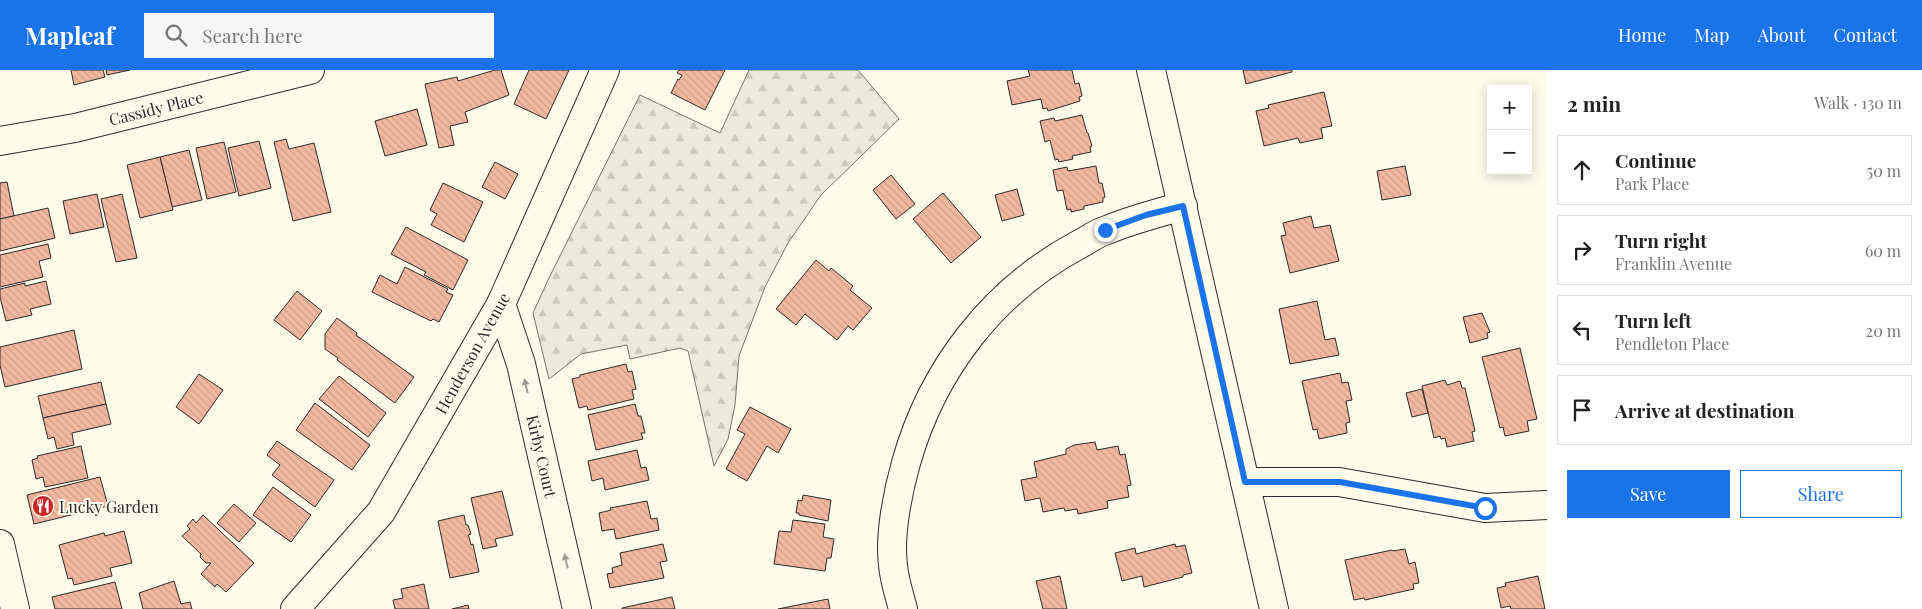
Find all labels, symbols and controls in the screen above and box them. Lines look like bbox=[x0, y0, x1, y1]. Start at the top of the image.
search box bbox=[144, 13, 494, 58]
text: Mapleaf bbox=[25, 19, 114, 51]
icon: search bbox=[162, 21, 190, 49]
text: Search here bbox=[202, 22, 303, 48]
text: Home bbox=[1618, 23, 1666, 47]
text: Map bbox=[1694, 23, 1729, 47]
text: About bbox=[1757, 23, 1806, 47]
text: Contact bbox=[1834, 23, 1897, 47]
map controls bbox=[1487, 85, 1532, 175]
button: + bbox=[1487, 85, 1532, 130]
street label: Cassidy Place bbox=[107, 86, 205, 130]
text: 2 min bbox=[1567, 89, 1621, 117]
text: Walk · 130 m bbox=[1814, 92, 1902, 113]
button: − bbox=[1487, 130, 1532, 175]
text: Continue bbox=[1615, 147, 1696, 173]
icon: ahead bbox=[1568, 156, 1596, 184]
text: 50 m bbox=[1867, 160, 1901, 181]
text: Park Place bbox=[1615, 173, 1689, 194]
route end bbox=[1094, 219, 1117, 242]
text: Turn right bbox=[1615, 227, 1707, 253]
icon: right bbox=[1568, 236, 1596, 264]
text: 60 m bbox=[1865, 240, 1901, 261]
text: Franklin Avenue bbox=[1615, 253, 1732, 274]
street label: Henderson Avenue bbox=[430, 289, 514, 417]
text: Turn left bbox=[1615, 307, 1692, 333]
icon: left bbox=[1568, 316, 1596, 344]
text: 20 m bbox=[1866, 320, 1901, 341]
text: Pendleton Place bbox=[1615, 333, 1729, 354]
one-way arrow bbox=[522, 379, 530, 394]
icon: arrive bbox=[1568, 396, 1596, 424]
text: Arrive at destination bbox=[1615, 397, 1795, 423]
street label: Kirby Court bbox=[522, 413, 562, 500]
button: Save bbox=[1567, 470, 1730, 518]
button: Share bbox=[1740, 470, 1902, 518]
restaurant icon: Lucky Garden bbox=[31, 494, 55, 518]
place label: Lucky Garden bbox=[59, 496, 159, 517]
route start bbox=[1474, 497, 1497, 520]
one-way arrow bbox=[562, 553, 570, 569]

